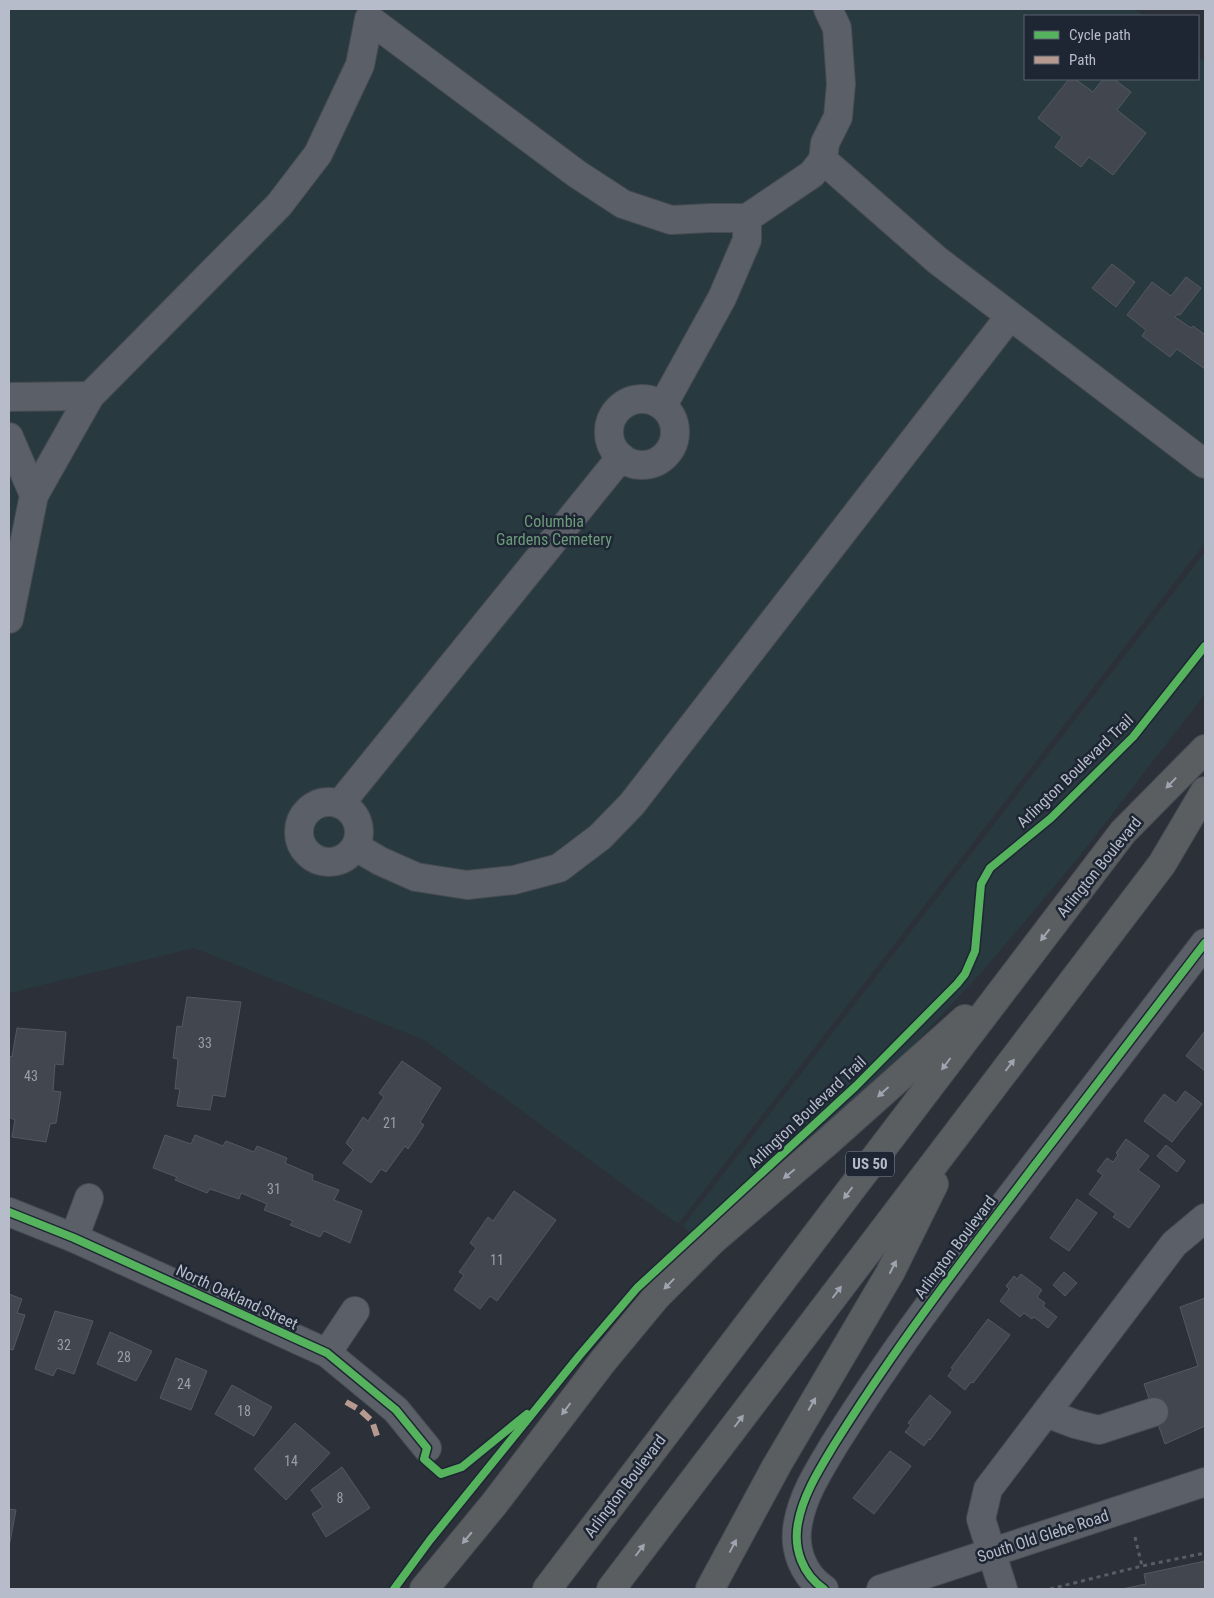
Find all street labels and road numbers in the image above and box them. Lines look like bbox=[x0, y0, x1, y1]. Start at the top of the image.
street label: Arlington Boulevard Trail bbox=[1013, 711, 1137, 831]
street label: Arlington Boulevard bbox=[1053, 813, 1145, 921]
street label: Arlington Boulevard Trail bbox=[744, 1052, 870, 1172]
road number: US 50 bbox=[846, 1152, 894, 1176]
street label: Arlington Boulevard bbox=[910, 1192, 1000, 1302]
street label: North Oakland Street bbox=[173, 1260, 301, 1334]
street label: Arlington Boulevard bbox=[580, 1431, 670, 1541]
street label: South Old Glebe Road bbox=[975, 1506, 1111, 1566]

